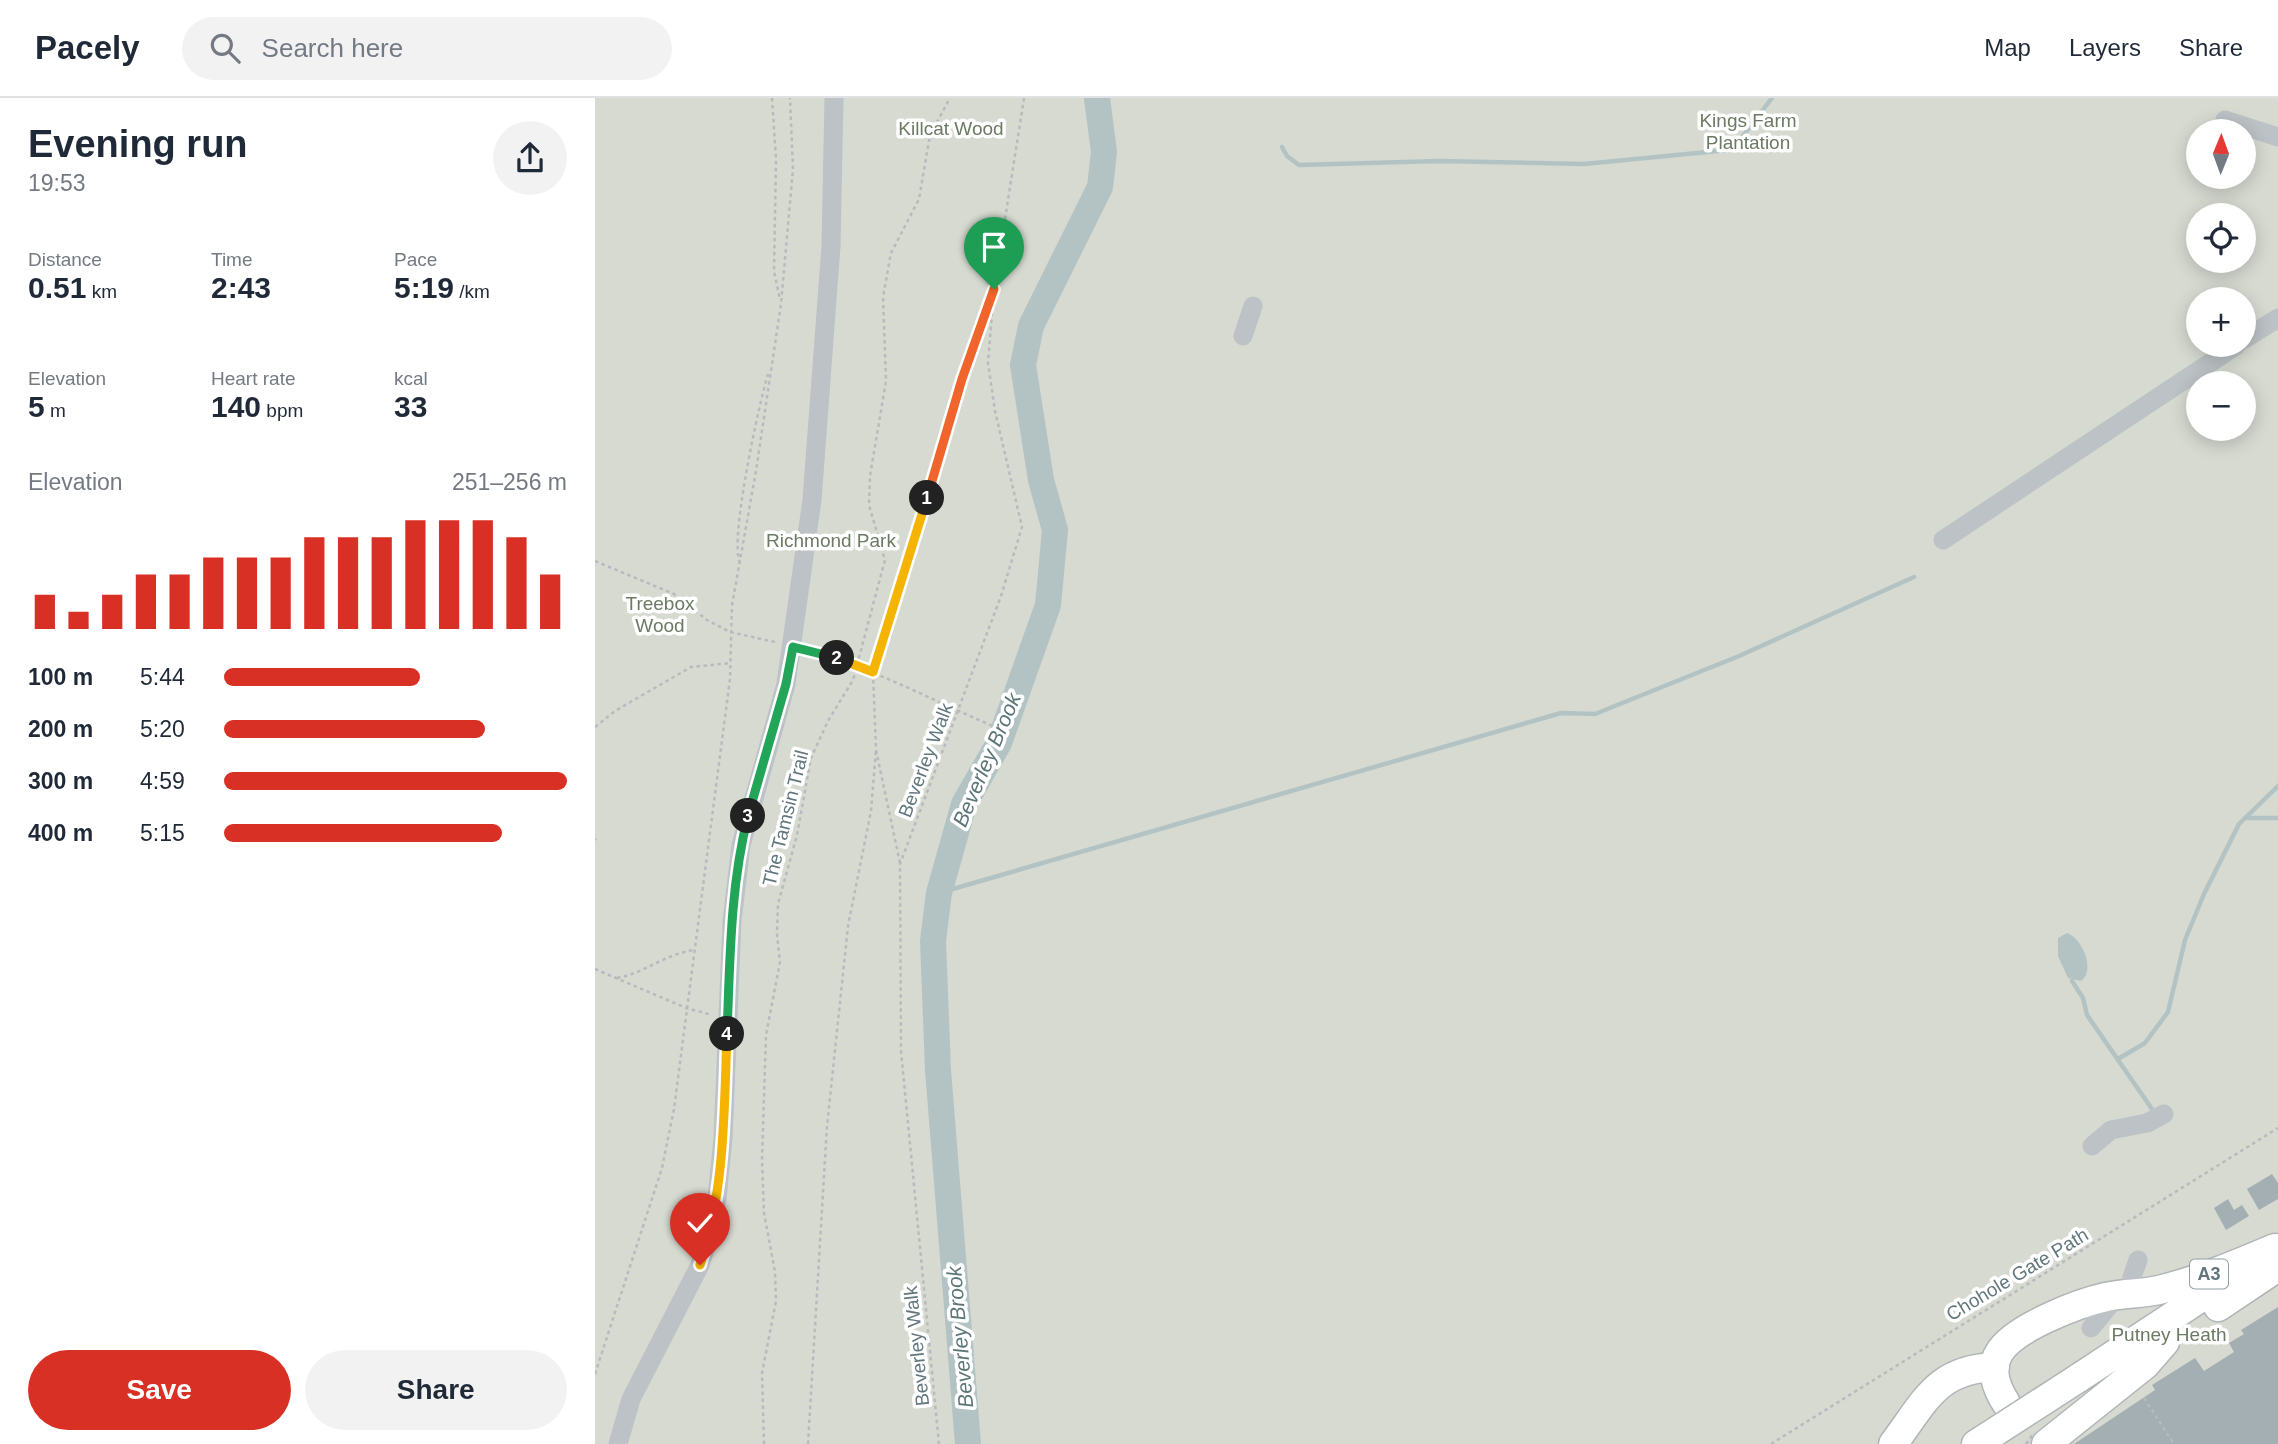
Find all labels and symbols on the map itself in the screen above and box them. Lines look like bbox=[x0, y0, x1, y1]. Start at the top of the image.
park label: Kings Farm Plantation bbox=[1699, 110, 1797, 153]
park label: Killcat Wood bbox=[898, 118, 1004, 139]
north arrow bbox=[2186, 119, 2256, 189]
pin bbox=[964, 217, 1024, 289]
pin: 1 bbox=[909, 480, 945, 516]
park label: Richmond Park bbox=[766, 530, 896, 551]
park label: Treebox Wood bbox=[626, 593, 695, 636]
pin: 2 bbox=[819, 640, 855, 676]
water label: Beverley Brook bbox=[948, 688, 1026, 830]
street label: Beverley Walk bbox=[894, 700, 957, 820]
street label: The Tamsin Trail bbox=[758, 748, 812, 888]
pin: 3 bbox=[731, 798, 765, 834]
pin: 4 bbox=[709, 1016, 745, 1052]
pin bbox=[670, 1193, 730, 1265]
street label: Chohole Gate Path bbox=[1943, 1224, 2092, 1325]
road number: A3 bbox=[2190, 1260, 2228, 1288]
water label: Beverley Brook bbox=[942, 1264, 977, 1409]
street label: Beverley Walk bbox=[900, 1284, 933, 1407]
park label: Putney Heath bbox=[2111, 1324, 2227, 1345]

